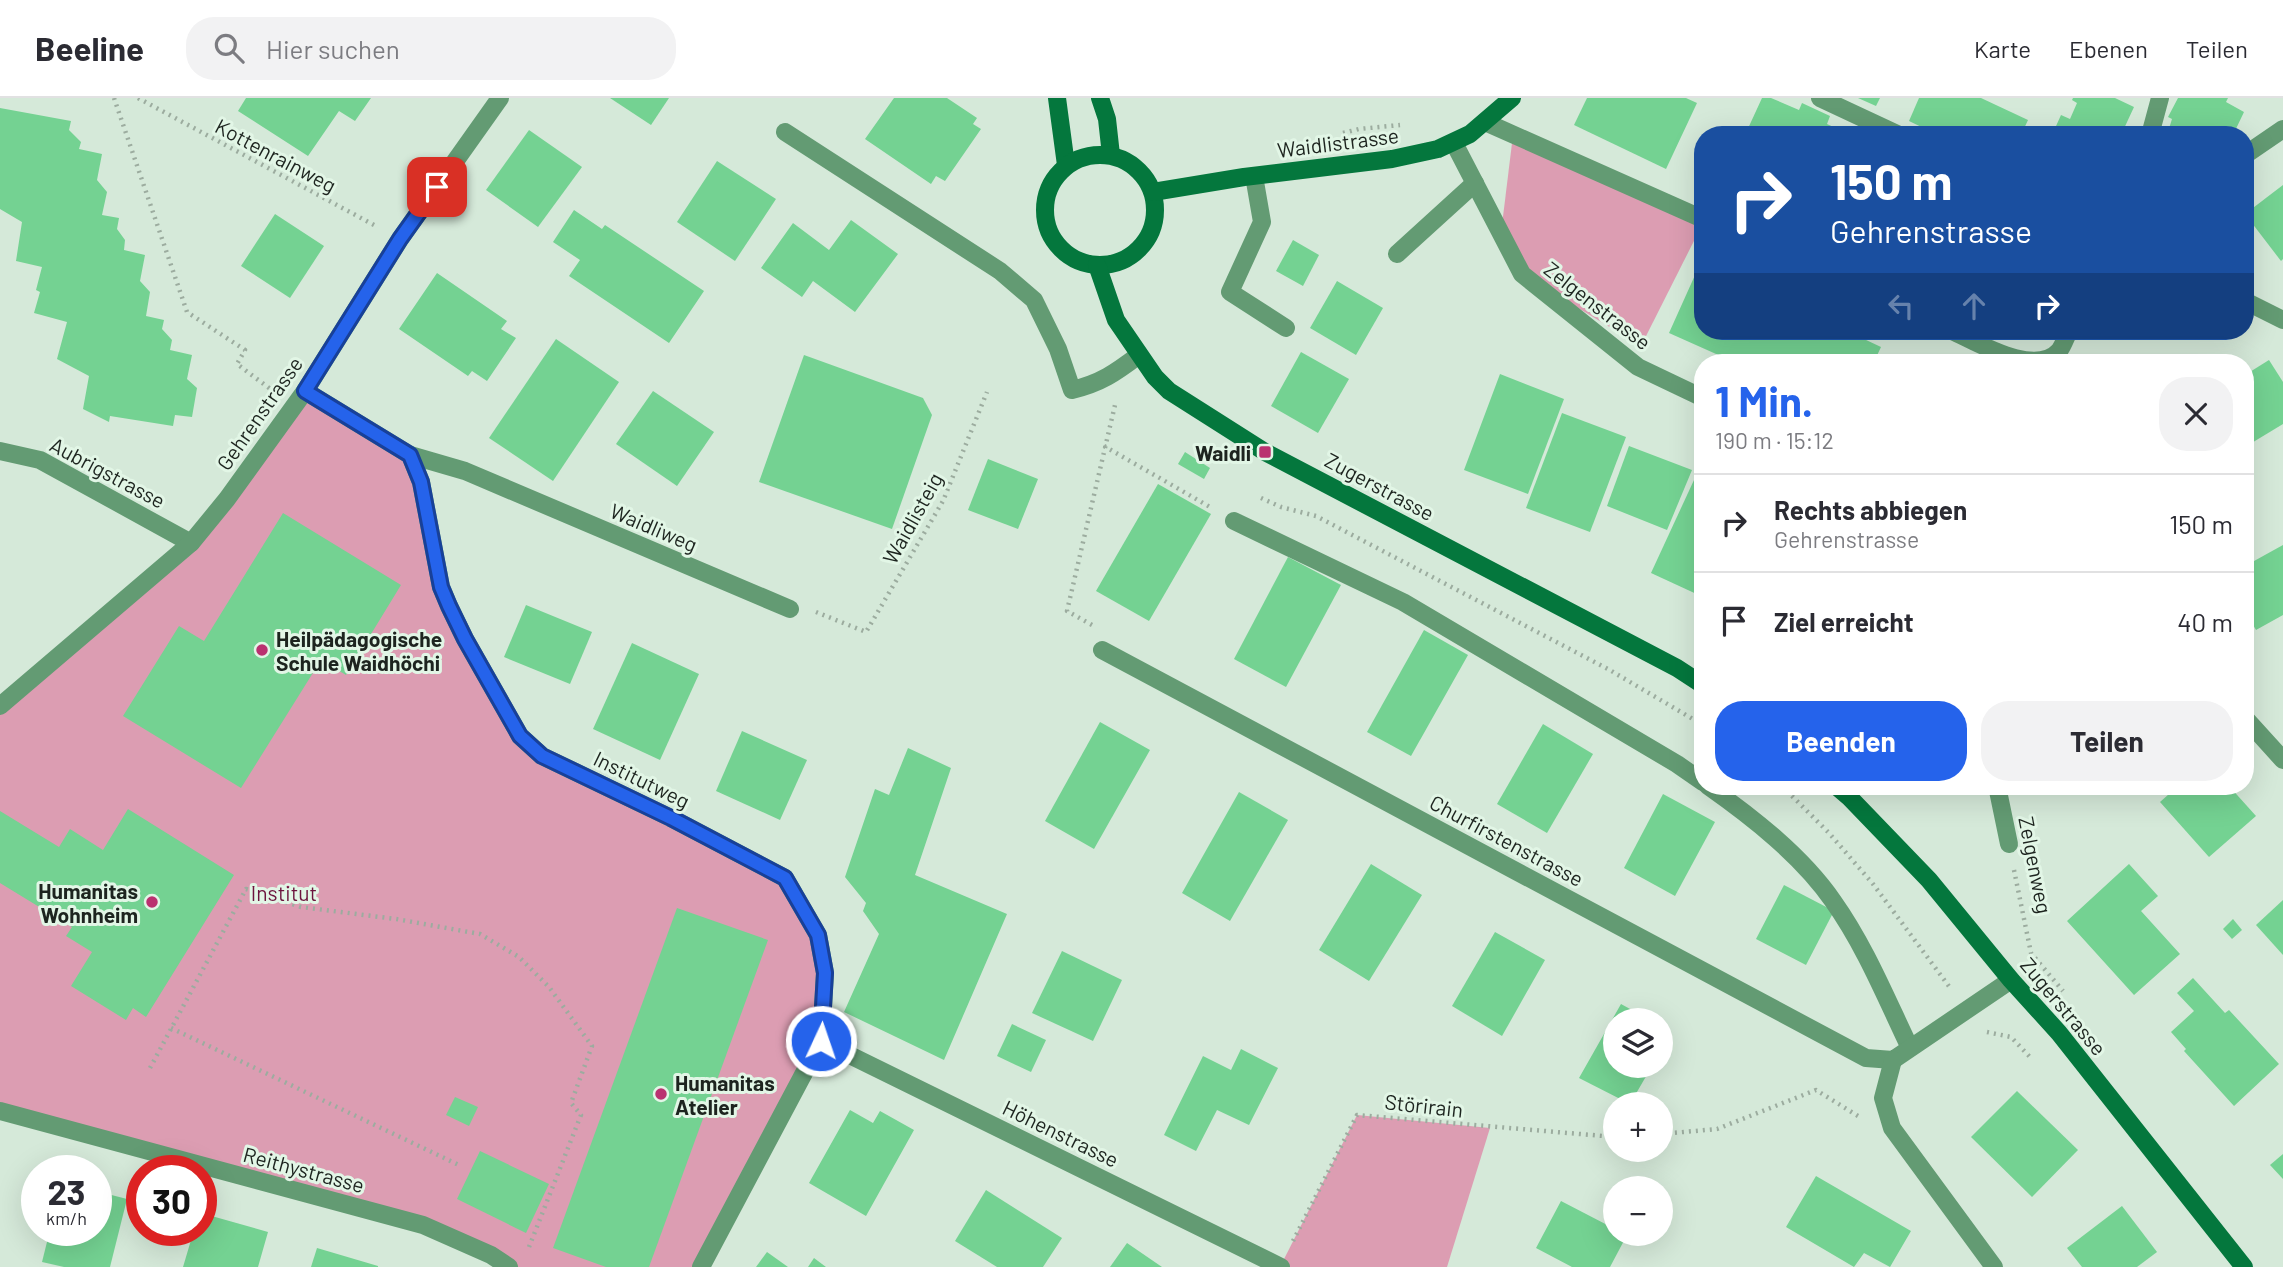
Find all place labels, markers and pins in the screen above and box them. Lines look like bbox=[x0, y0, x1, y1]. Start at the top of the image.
pin bbox=[407, 157, 467, 217]
place label: Waidli bbox=[1195, 440, 1251, 465]
marker: Waidli bbox=[1257, 444, 1273, 460]
place label: Heilpädagogische Schule Waidhöchi bbox=[276, 626, 442, 675]
marker: Heilpädagogische Schule Waidhöchi bbox=[254, 642, 270, 658]
place label: Humanitas Wohnheim bbox=[38, 878, 138, 927]
marker: Humanitas Wohnheim bbox=[144, 894, 160, 910]
place label: Humanitas Atelier bbox=[675, 1070, 775, 1119]
marker: Humanitas Atelier bbox=[653, 1086, 669, 1102]

